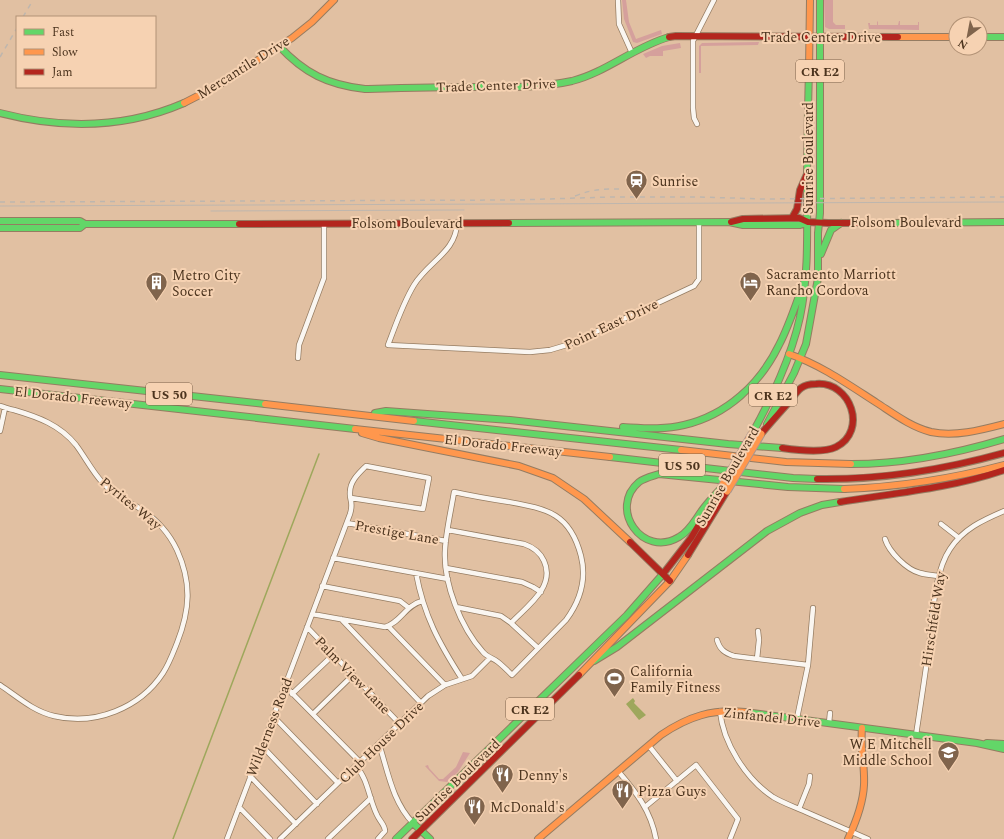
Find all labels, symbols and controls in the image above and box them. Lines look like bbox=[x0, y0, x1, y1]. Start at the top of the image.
legend bbox=[16, 16, 156, 88]
north arrow bbox=[948, 16, 988, 56]
text: Fast bbox=[52, 23, 74, 42]
street label: Trade Center Drive bbox=[761, 27, 881, 48]
street label: Mercantile Drive bbox=[193, 30, 294, 104]
text: N bbox=[955, 34, 971, 54]
text: Slow bbox=[52, 43, 78, 62]
road number: CR E2 bbox=[796, 60, 844, 82]
text: Jam bbox=[52, 63, 73, 82]
street label: Trade Center Drive bbox=[436, 73, 556, 98]
street label: Sunrise Boulevard bbox=[798, 102, 819, 214]
station icon: Sunrise bbox=[623, 168, 649, 201]
place label: Sunrise bbox=[652, 171, 698, 192]
street label: Folsom Boulevard bbox=[850, 212, 962, 233]
street label: Folsom Boulevard bbox=[351, 213, 463, 234]
place label: Sacramento Marriott Rancho Cordova bbox=[766, 264, 896, 301]
place label: Metro City Soccer bbox=[172, 265, 241, 302]
hotel icon: Sacramento Marriott Rancho Cordova bbox=[738, 269, 764, 302]
building icon: Metro City Soccer bbox=[144, 270, 170, 303]
street label: Point East Drive bbox=[561, 293, 662, 355]
street label: El Dorado Freeway bbox=[13, 381, 134, 414]
road number: US 50 bbox=[146, 383, 192, 405]
road number: CR E2 bbox=[749, 384, 797, 406]
street label: Sunrise Boulevard bbox=[690, 422, 765, 530]
street label: El Dorado Freeway bbox=[443, 429, 564, 462]
road number: US 50 bbox=[659, 454, 705, 476]
street label: Pyrites Way bbox=[95, 472, 167, 536]
street label: Prestige Lane bbox=[353, 515, 441, 550]
street label: Hirschfeld Way bbox=[916, 569, 952, 668]
street label: Palm View Lane bbox=[310, 632, 396, 719]
place label: California Family Fitness bbox=[630, 661, 721, 698]
sports icon: California Family Fitness bbox=[602, 666, 628, 699]
street label: Wilderness Road bbox=[241, 675, 298, 780]
street label: Club House Drive bbox=[334, 696, 429, 788]
road number: CR E2 bbox=[506, 698, 554, 720]
street label: Zinfandel Drive bbox=[722, 702, 822, 733]
street label: Sunrise Boulevard bbox=[410, 734, 505, 827]
place label: W E Mitchell Middle School bbox=[842, 734, 932, 771]
school or university icon: W E Mitchell Middle School bbox=[935, 739, 961, 772]
restaurant icon: Denny's bbox=[490, 762, 516, 795]
place label: Denny's bbox=[518, 765, 568, 786]
restaurant icon: Pizza Guys bbox=[610, 778, 636, 811]
place label: Pizza Guys bbox=[638, 781, 707, 802]
restaurant icon: McDonald's bbox=[461, 794, 487, 827]
place label: McDonald's bbox=[490, 797, 565, 818]

